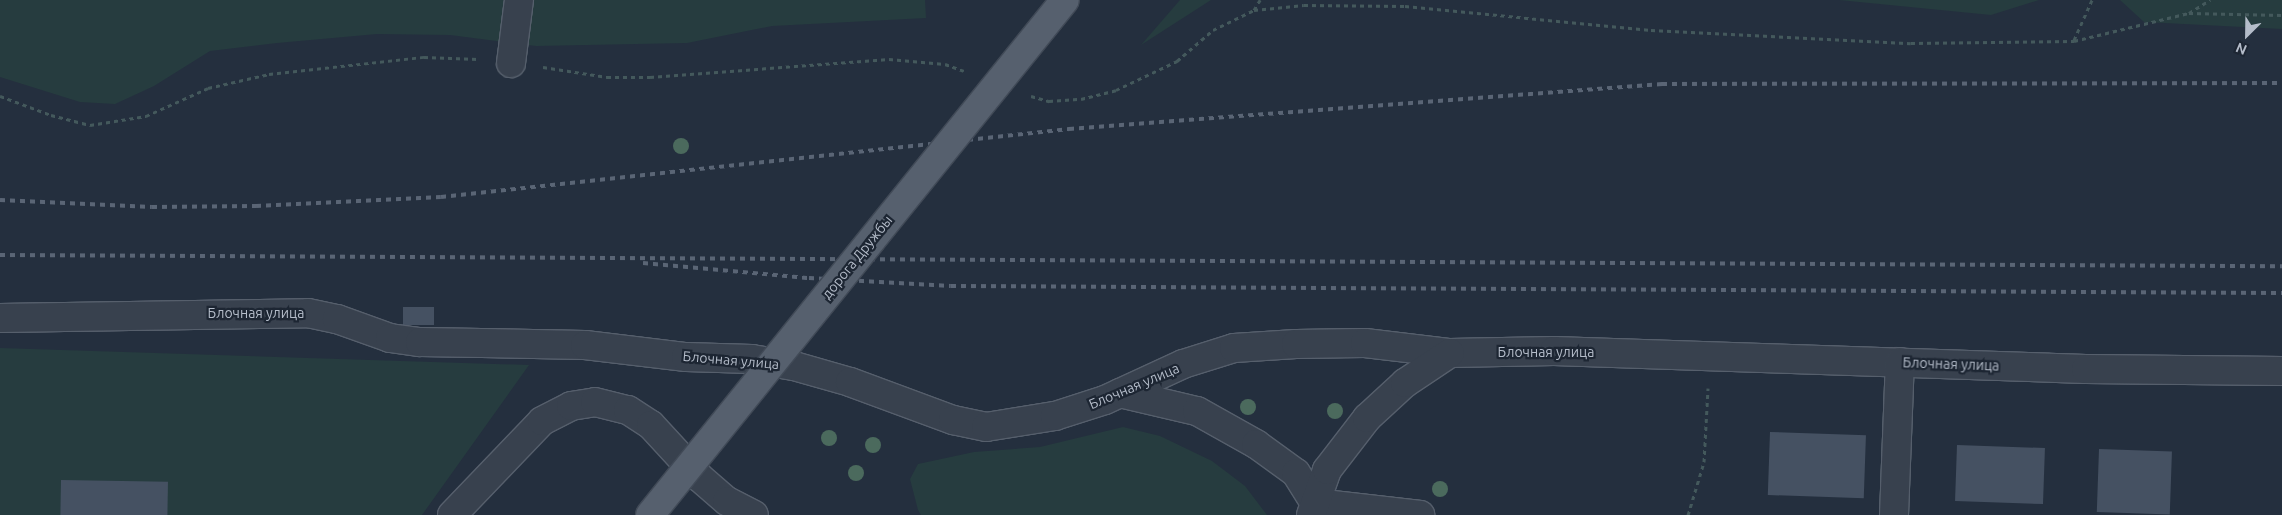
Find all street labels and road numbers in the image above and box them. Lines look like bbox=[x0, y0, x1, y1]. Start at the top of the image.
street label: дорога Дружбы bbox=[818, 212, 896, 302]
street label: Блочная улица bbox=[208, 305, 304, 321]
street label: Блочная улица bbox=[1498, 344, 1594, 360]
street label: Блочная улица bbox=[682, 347, 780, 373]
street label: Блочная улица bbox=[1902, 354, 2000, 374]
street label: Блочная улица bbox=[1086, 359, 1182, 413]

